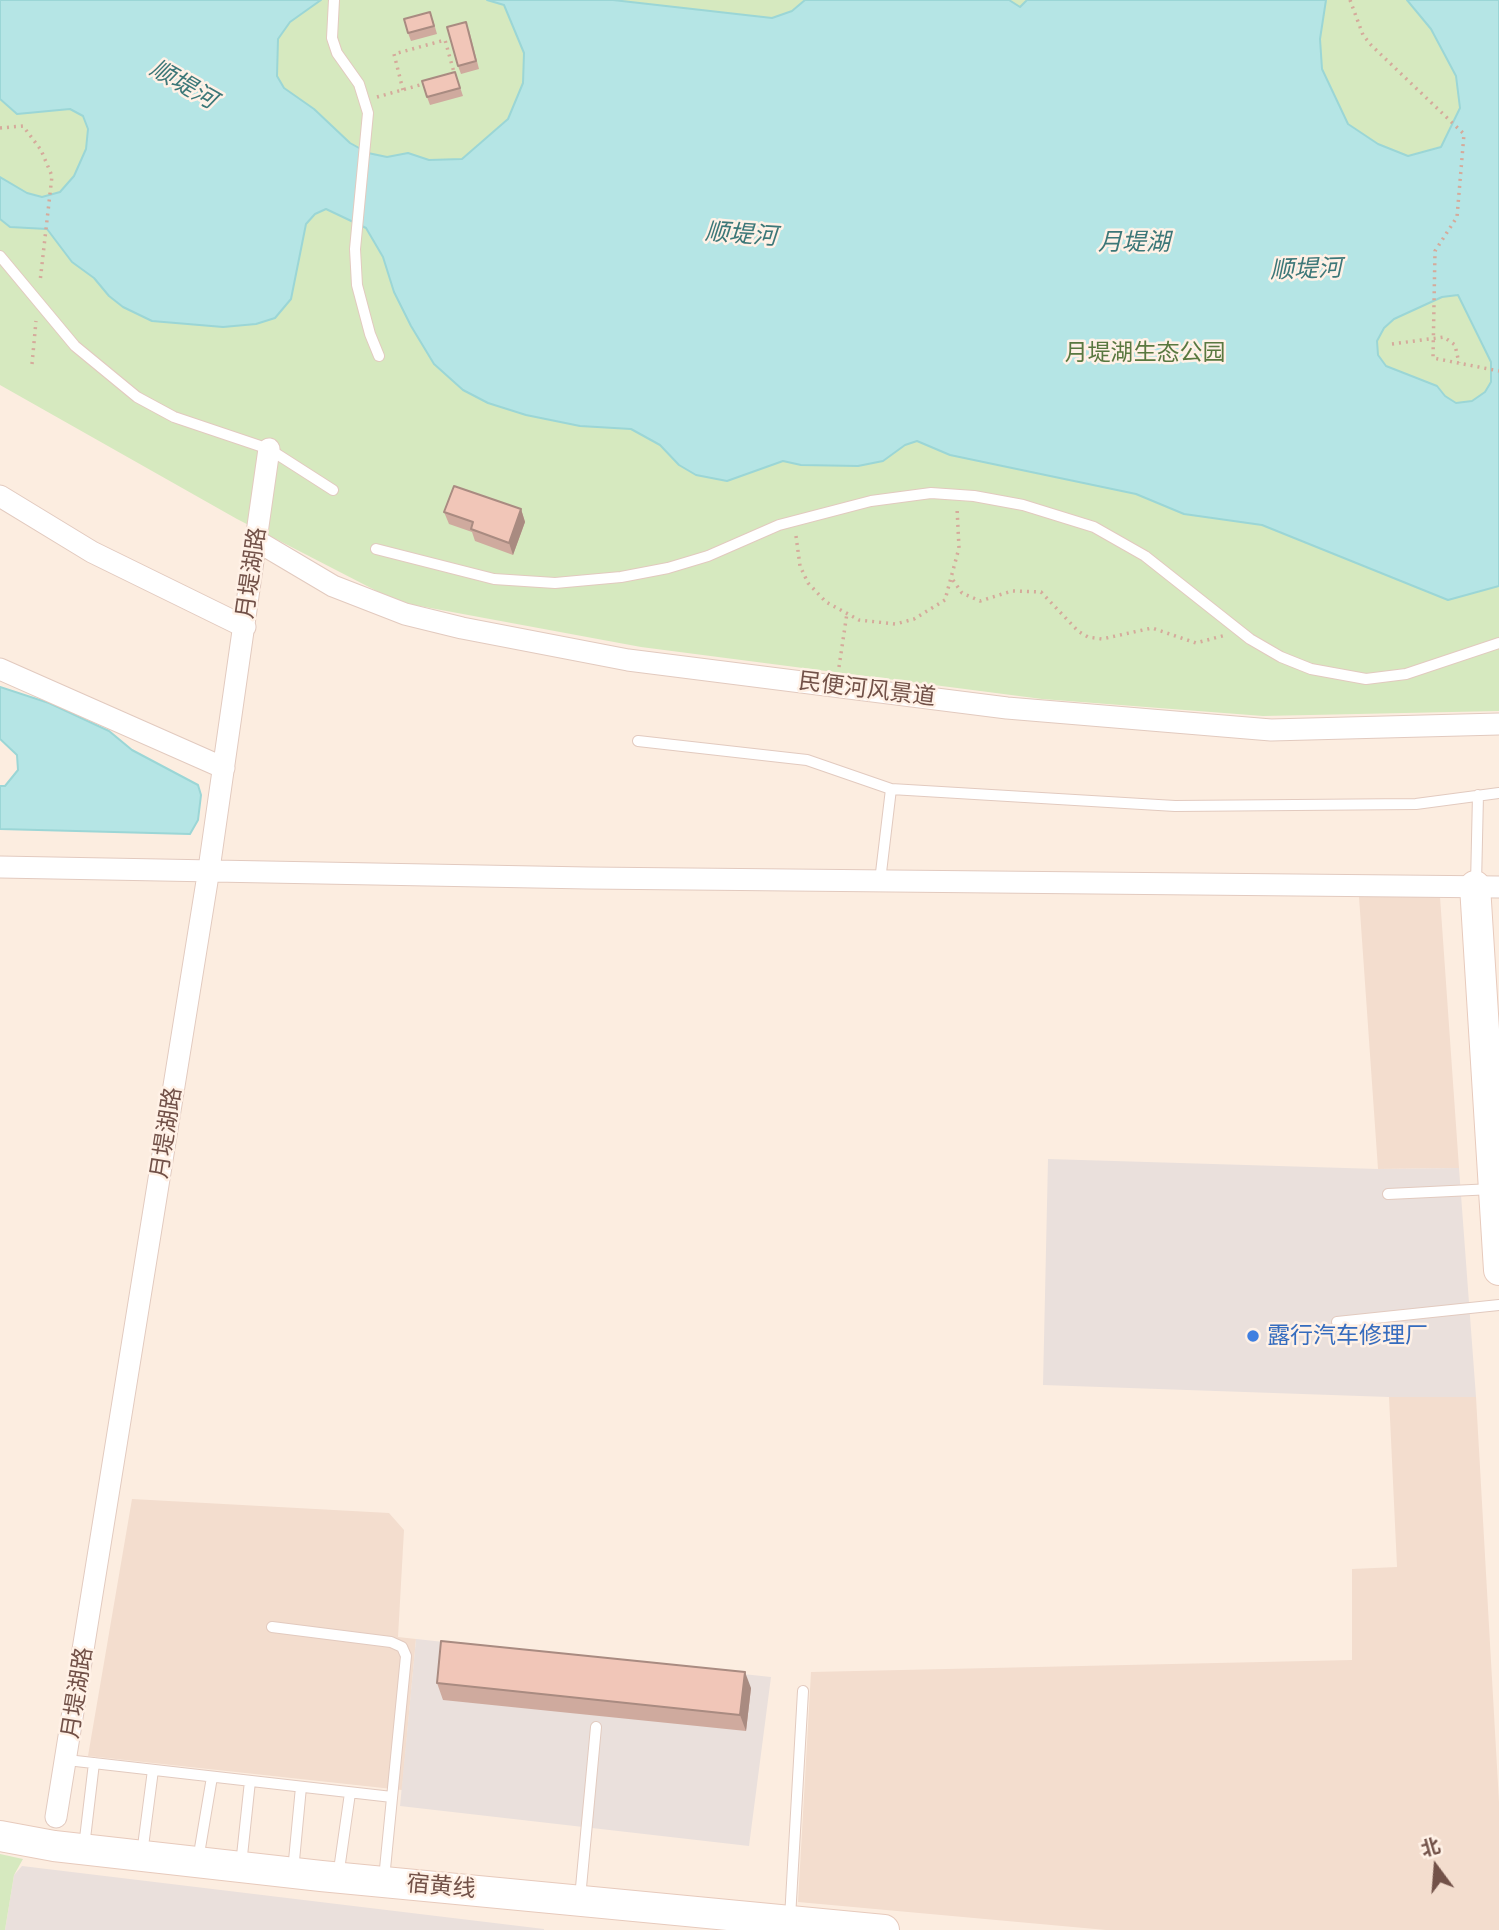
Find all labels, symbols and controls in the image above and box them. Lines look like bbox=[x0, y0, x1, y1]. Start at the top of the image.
water label: 顺堤河 bbox=[145, 55, 221, 115]
water label: 顺堤河 bbox=[704, 218, 778, 252]
water label: 月堤湖 bbox=[1098, 229, 1170, 257]
water label: 顺堤河 bbox=[1270, 254, 1342, 286]
park label: 月堤湖生态公园 bbox=[1065, 339, 1225, 367]
street label: 月堤湖路 bbox=[232, 526, 272, 620]
street label: 民便河风景道 bbox=[797, 668, 937, 712]
street label: 月堤湖路 bbox=[146, 1085, 188, 1181]
place label: 露行汽车修理厂 bbox=[1267, 1322, 1428, 1350]
marker: 露行汽车修理厂 bbox=[1245, 1328, 1261, 1344]
street label: 月堤湖路 bbox=[57, 1645, 99, 1741]
north arrow bbox=[1401, 1832, 1471, 1902]
text: 北 bbox=[1417, 1832, 1443, 1862]
street label: 宿黄线 bbox=[405, 1870, 477, 1904]

